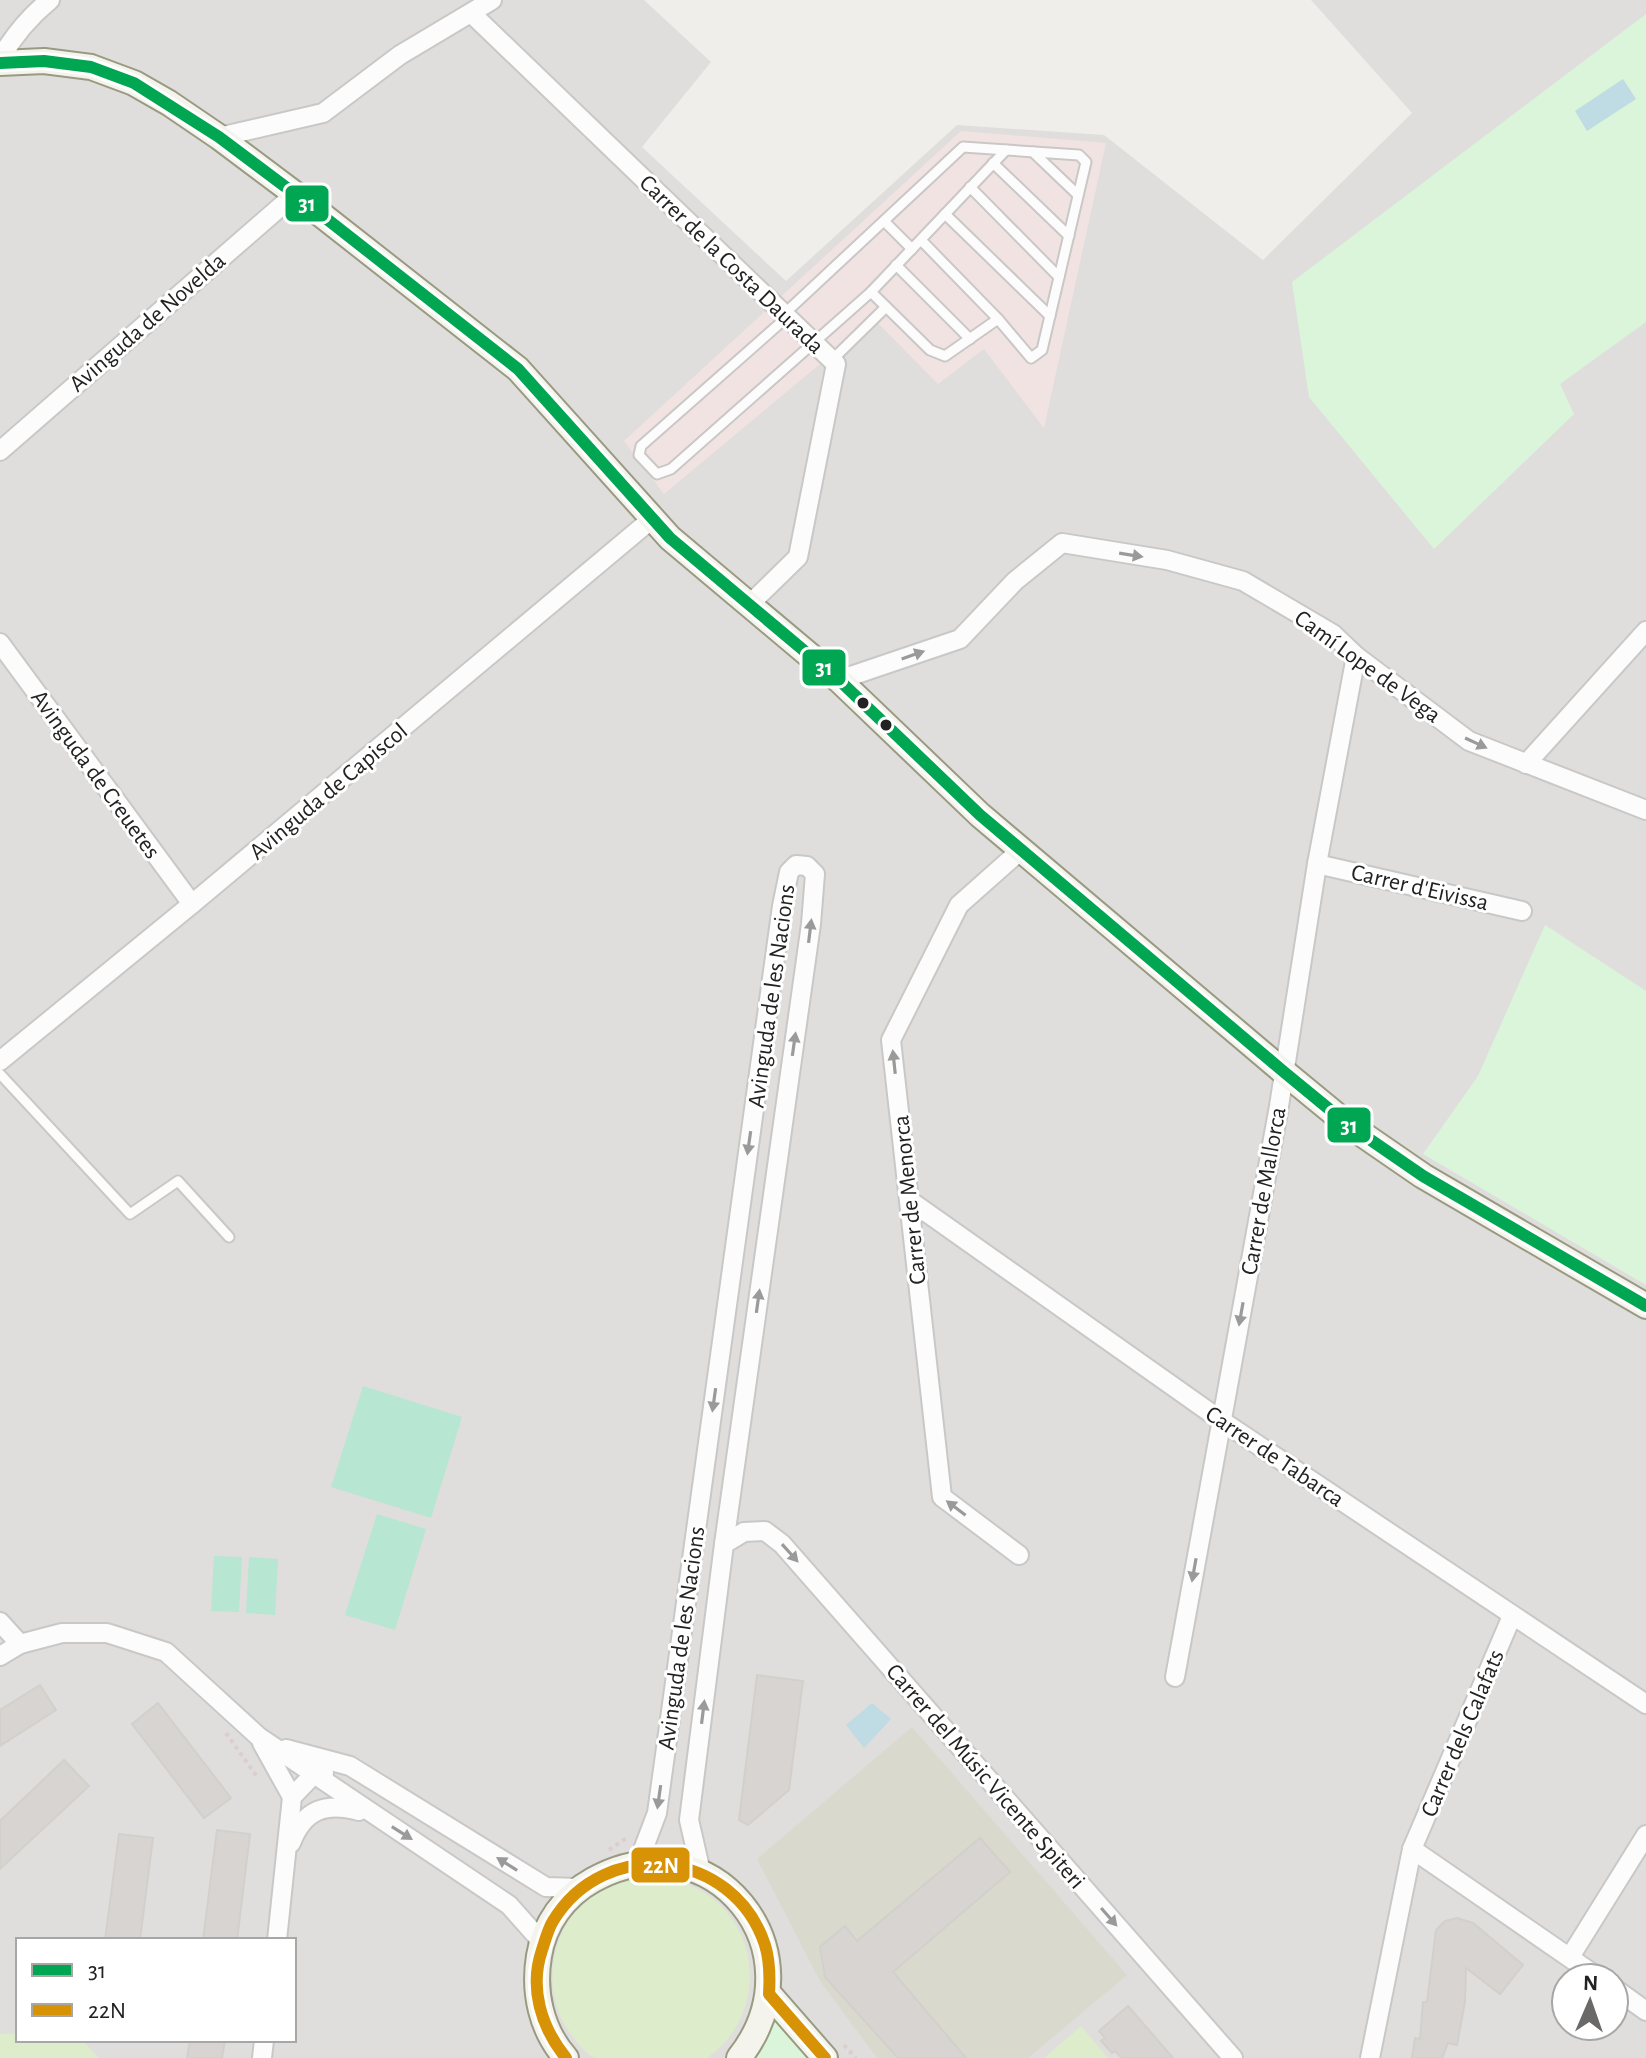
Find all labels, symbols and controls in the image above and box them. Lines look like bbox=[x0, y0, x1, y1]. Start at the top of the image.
street label: Carrer de la Costa Daurada bbox=[634, 171, 828, 359]
line badge: 31 bbox=[284, 184, 330, 223]
text: 31 bbox=[298, 193, 316, 215]
street label: Avinguda de Novelda bbox=[65, 249, 230, 397]
one-way arrow bbox=[1119, 549, 1144, 561]
street label: Camí Lope de Vega bbox=[1290, 606, 1445, 728]
line badge: 31 bbox=[801, 648, 847, 687]
one-way arrow bbox=[901, 649, 925, 661]
text: 31 bbox=[815, 657, 833, 679]
street label: Avinguda de Creuetes bbox=[26, 686, 164, 863]
unlabelled marker bbox=[855, 695, 871, 711]
unlabelled marker bbox=[878, 717, 894, 733]
street label: Avinguda de Capiscol bbox=[245, 719, 412, 865]
one-way arrow bbox=[1465, 736, 1488, 750]
street label: Carrer d'Eivissa bbox=[1349, 861, 1491, 915]
street label: Avinguda de les Nacions bbox=[744, 883, 800, 1109]
one-way arrow bbox=[803, 918, 816, 943]
one-way arrow bbox=[788, 1031, 801, 1056]
one-way arrow bbox=[887, 1049, 900, 1074]
street label: Carrer de Mallorca bbox=[1237, 1105, 1291, 1277]
line badge: 31 bbox=[1326, 1106, 1372, 1144]
street label: Carrer de Menorca bbox=[889, 1114, 931, 1286]
text: 31 bbox=[1340, 1115, 1358, 1137]
one-way arrow bbox=[742, 1131, 755, 1156]
one-way arrow bbox=[752, 1288, 765, 1313]
one-way arrow bbox=[1235, 1302, 1247, 1327]
one-way arrow bbox=[707, 1388, 720, 1413]
street label: Carrer de Tabarca bbox=[1201, 1402, 1348, 1512]
one-way arrow bbox=[946, 1501, 966, 1517]
street label: Avinguda de les Nacions bbox=[654, 1525, 710, 1751]
one-way arrow bbox=[781, 1543, 798, 1563]
one-way arrow bbox=[1188, 1557, 1200, 1582]
street label: Carrer dels Calafats bbox=[1417, 1646, 1509, 1820]
street label: Carrer del Músic Vicente Spiteri bbox=[881, 1660, 1089, 1894]
one-way arrow bbox=[697, 1699, 710, 1724]
one-way arrow bbox=[652, 1784, 665, 1809]
one-way arrow bbox=[391, 1825, 413, 1839]
line badge: 22N bbox=[630, 1846, 691, 1884]
text: 22N bbox=[643, 1855, 679, 1877]
one-way arrow bbox=[496, 1858, 518, 1872]
one-way arrow bbox=[1100, 1907, 1117, 1927]
legend bbox=[16, 1938, 296, 2042]
text: 31 bbox=[88, 1959, 106, 1983]
north arrow bbox=[1550, 1962, 1630, 2042]
text: N bbox=[1583, 1972, 1599, 1994]
text: 22N bbox=[88, 1999, 126, 2023]

